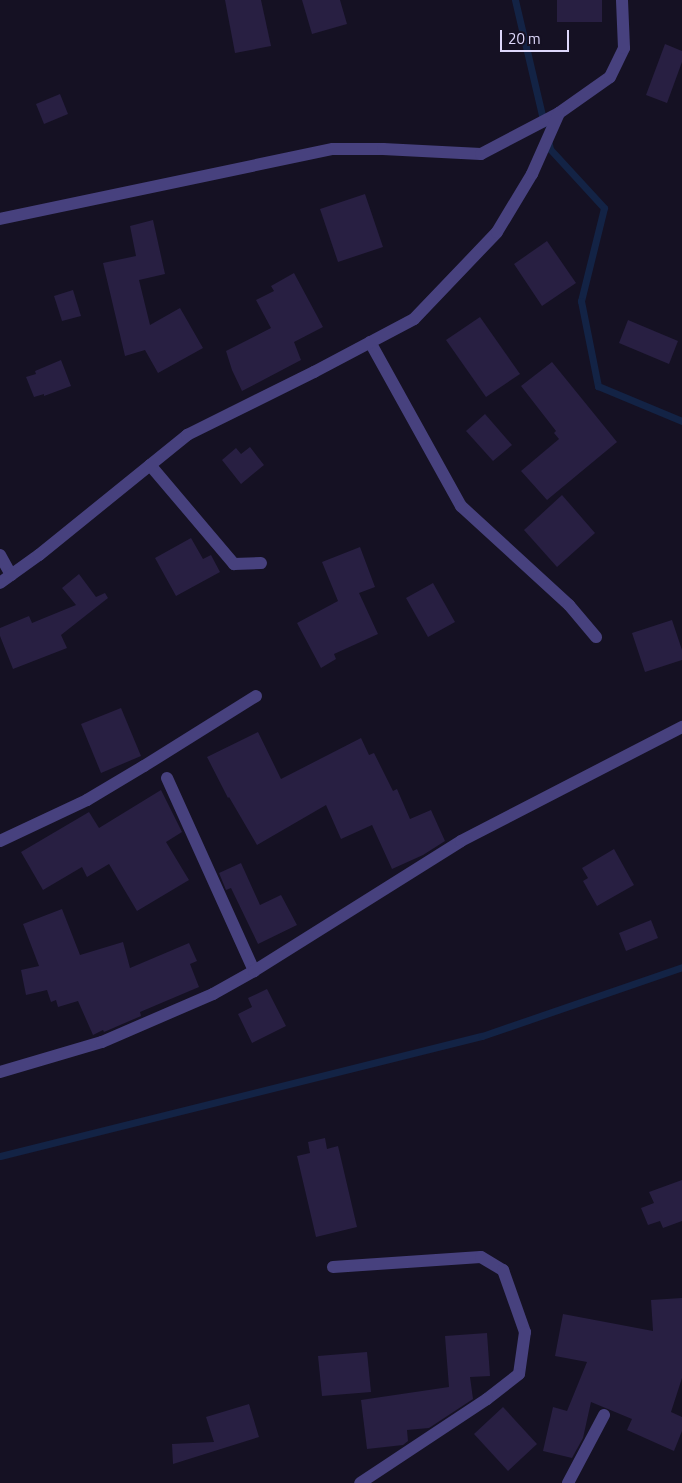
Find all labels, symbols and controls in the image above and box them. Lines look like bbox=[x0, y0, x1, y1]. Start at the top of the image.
scale bar bbox=[502, 20, 571, 52]
text: 20 m bbox=[508, 27, 541, 50]

